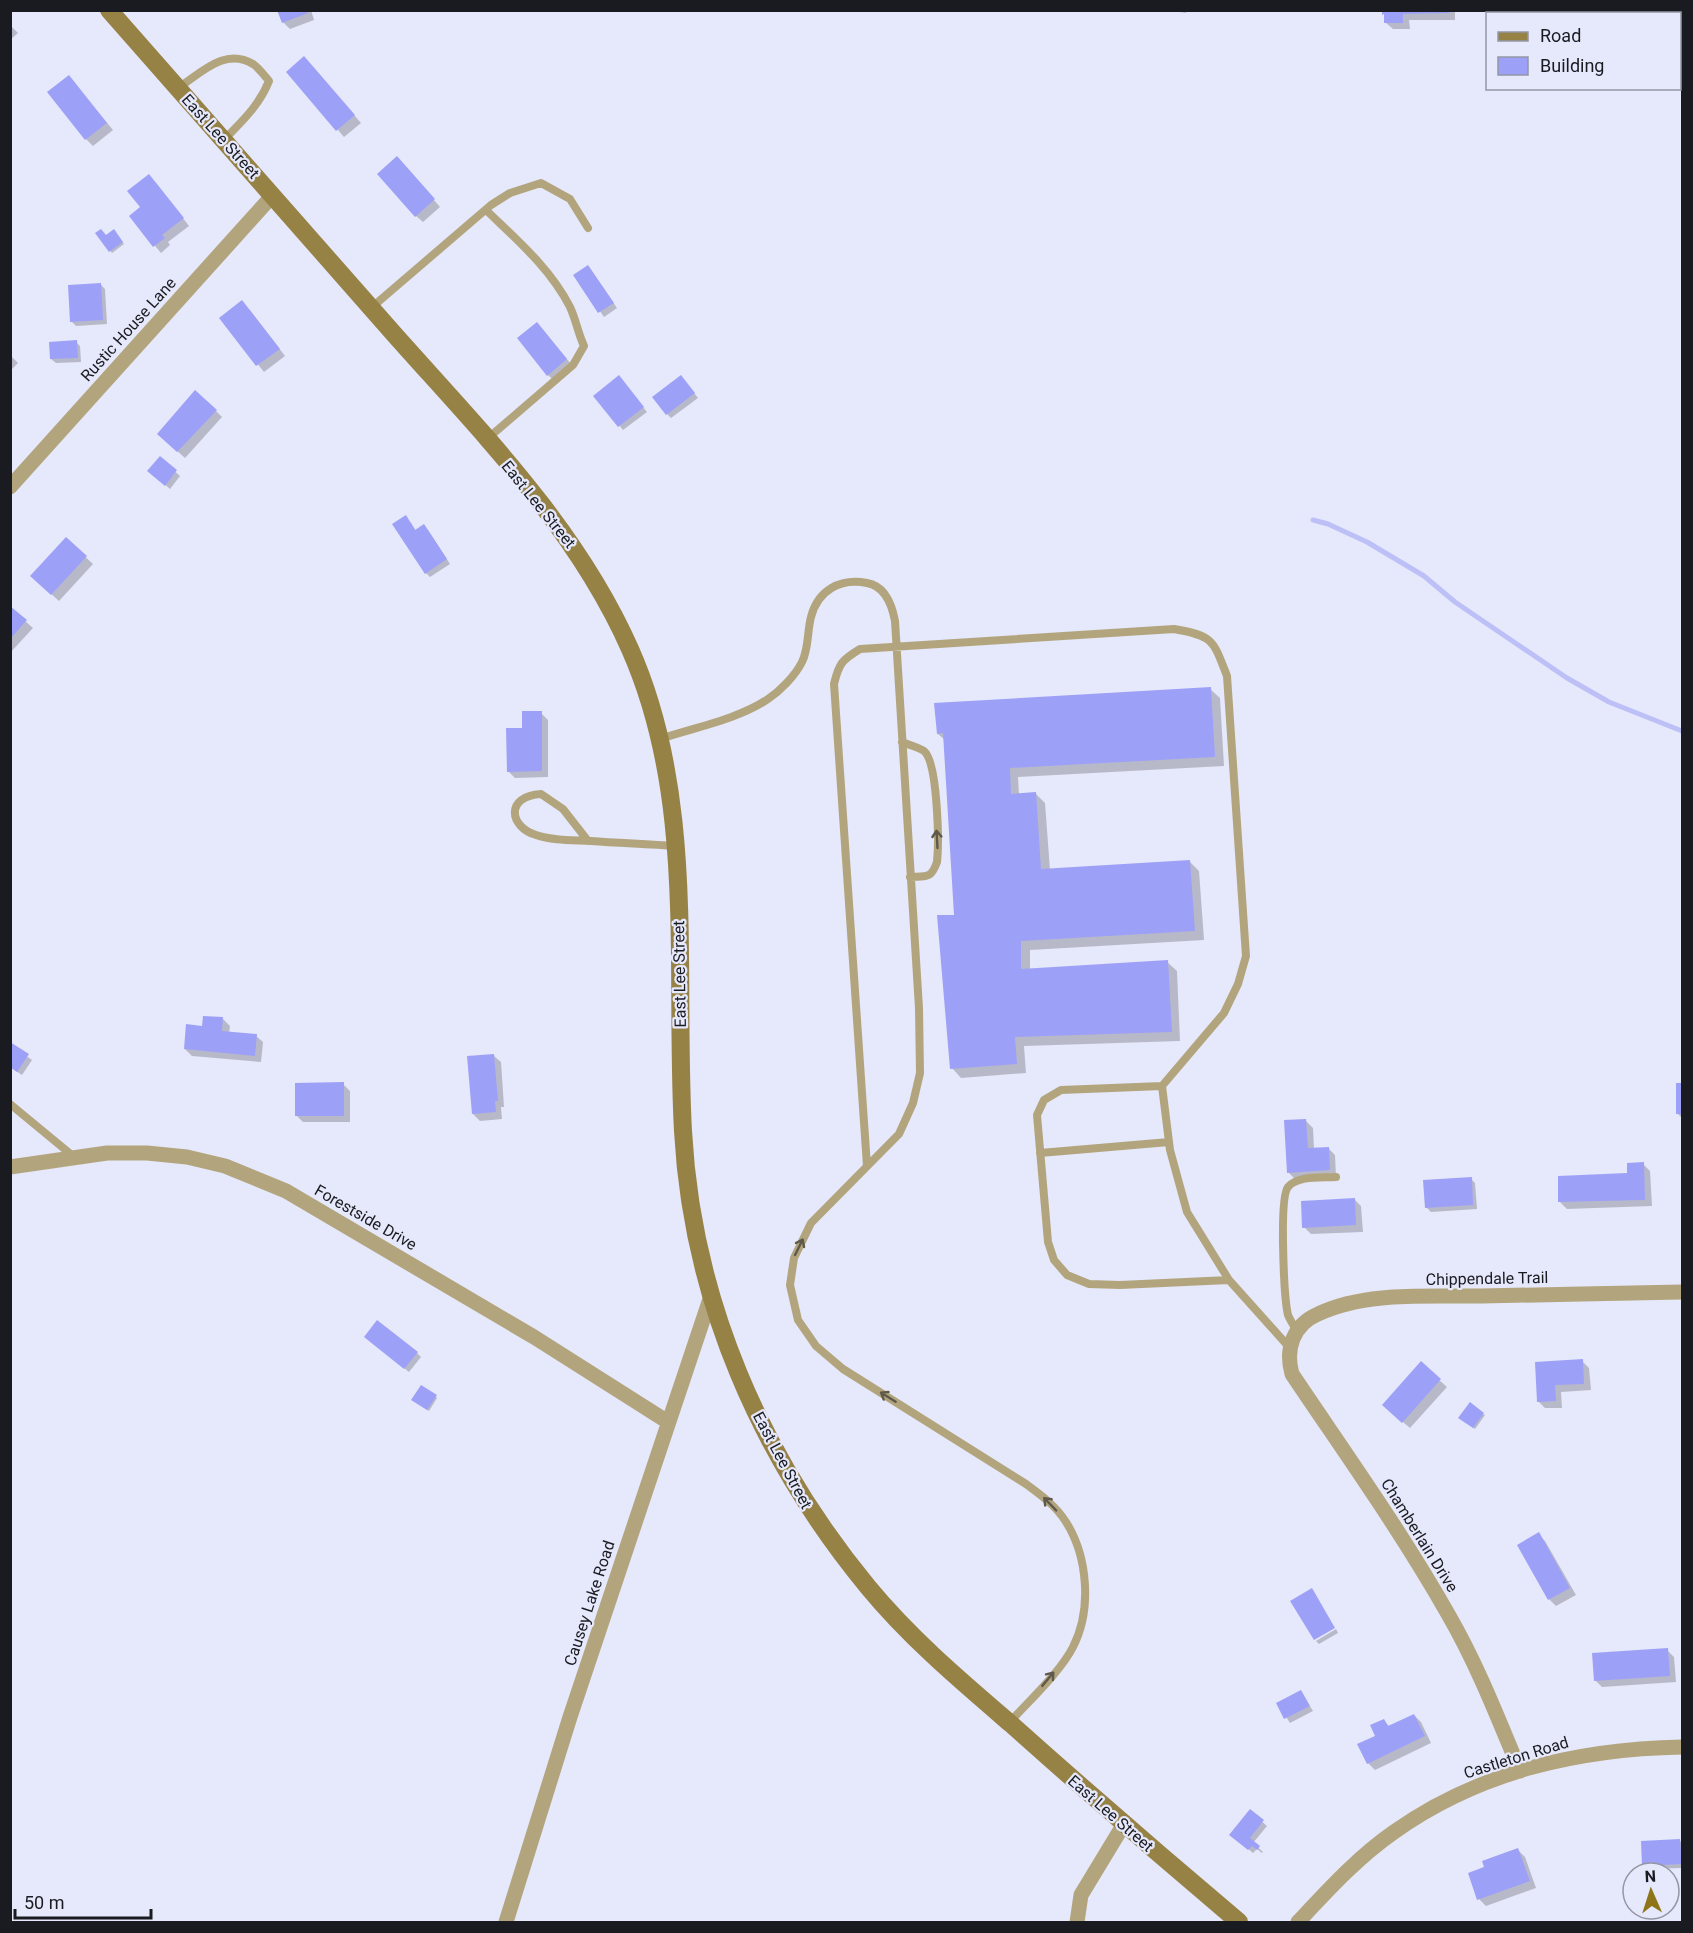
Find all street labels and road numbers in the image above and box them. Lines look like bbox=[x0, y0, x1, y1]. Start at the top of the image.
street label: East Lee Street bbox=[178, 90, 263, 182]
street label: Rustic House Lane bbox=[77, 274, 180, 385]
street label: East Lee Street bbox=[498, 457, 580, 552]
street label: East Lee Street bbox=[669, 920, 690, 1028]
street label: Forestside Drive bbox=[311, 1181, 420, 1254]
street label: Chippendale Trail bbox=[1425, 1268, 1549, 1289]
street label: East Lee Street bbox=[749, 1409, 816, 1512]
street label: Chamberlain Drive bbox=[1377, 1475, 1462, 1595]
street label: Causey Lake Road bbox=[560, 1538, 619, 1668]
street label: Castleton Road bbox=[1461, 1733, 1571, 1782]
street label: East Lee Street bbox=[1064, 1771, 1157, 1856]

